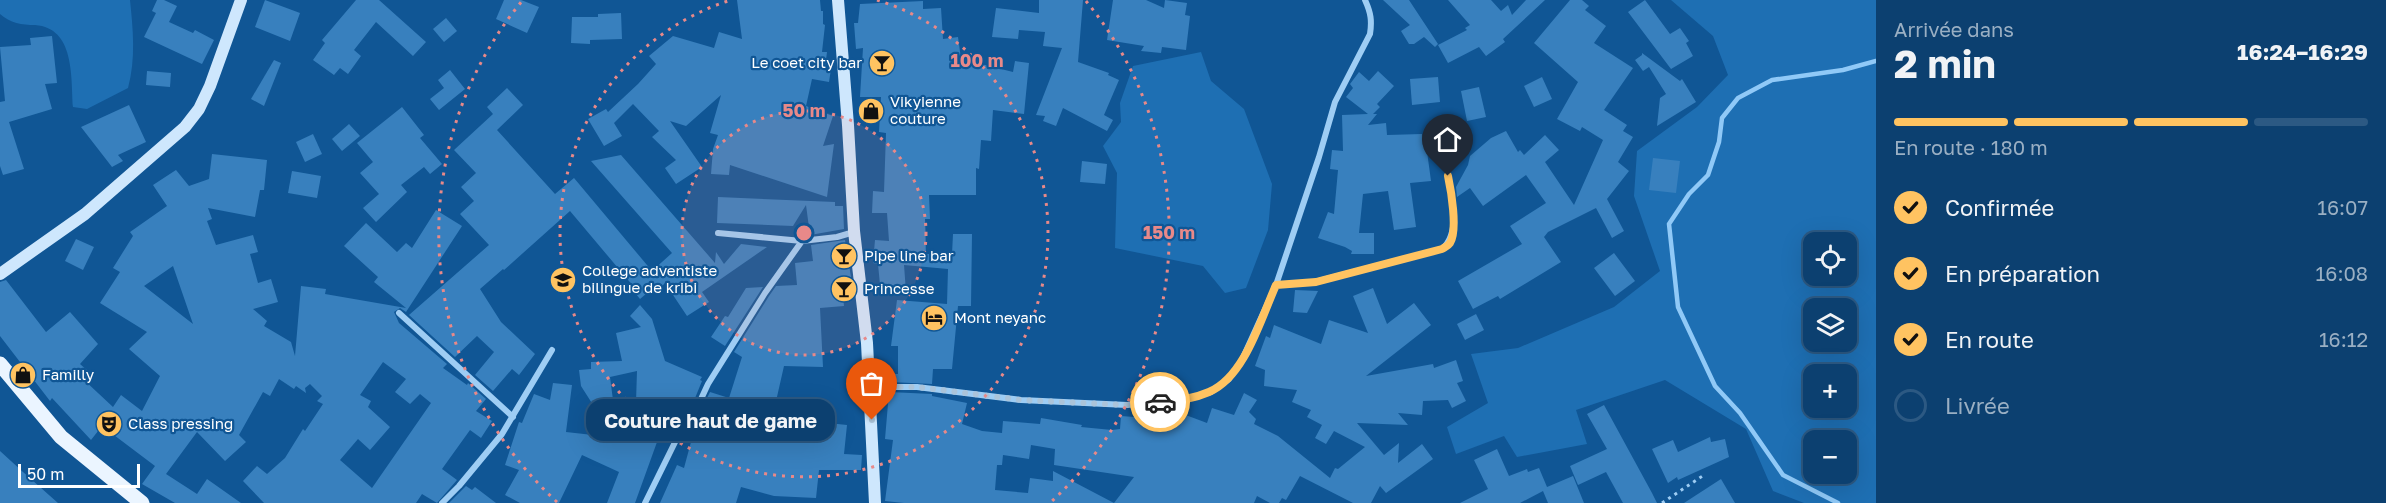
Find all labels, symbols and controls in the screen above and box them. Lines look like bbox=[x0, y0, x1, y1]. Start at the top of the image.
text: Arrivée dans bbox=[1894, 17, 2014, 41]
text: 16:24–16:29 bbox=[2237, 38, 2368, 65]
text: 2 min bbox=[1894, 40, 1996, 87]
bar icon: Le coet city bar bbox=[867, 48, 897, 78]
text: 100 m bbox=[951, 49, 1003, 71]
place label: Le coet city bar bbox=[751, 53, 862, 71]
place label: Vikyienne couture bbox=[890, 92, 961, 127]
shop icon: Vikyienne couture bbox=[856, 96, 886, 126]
text: 50 m bbox=[783, 99, 825, 121]
pin bbox=[1422, 114, 1473, 176]
icon: home bbox=[1431, 123, 1464, 156]
text: En route · 180 m bbox=[1894, 135, 2048, 159]
icon: check bbox=[1894, 191, 1927, 224]
text: Confirmée bbox=[1945, 194, 2054, 221]
text: 16:07 bbox=[2317, 195, 2368, 219]
text: 150 m bbox=[1143, 221, 1195, 243]
centre of rings bbox=[794, 223, 814, 243]
map controls bbox=[1803, 232, 1857, 484]
button: locate bbox=[1803, 232, 1857, 286]
bar icon: Pipe line bar bbox=[829, 241, 859, 271]
place label: Pipe line bar bbox=[864, 246, 954, 264]
icon: check bbox=[1894, 257, 1927, 290]
text: En préparation bbox=[1945, 260, 2100, 287]
place label: College adventiste bilingue de kribi bbox=[582, 261, 718, 296]
text: 16:08 bbox=[2316, 261, 2368, 285]
school or university icon: College adventiste bilingue de kribi bbox=[548, 265, 578, 295]
bar icon: Princesse bbox=[829, 274, 859, 304]
place label: Princesse bbox=[864, 279, 935, 297]
button: layers bbox=[1803, 298, 1857, 352]
hotel icon: Mont neyanc bbox=[919, 303, 949, 333]
place label: Mont neyanc bbox=[954, 308, 1046, 326]
icon: check bbox=[1894, 323, 1927, 356]
text: En route bbox=[1945, 326, 2034, 353]
text: 16:12 bbox=[2319, 327, 2368, 351]
pin bbox=[846, 358, 897, 420]
shop icon: Familly bbox=[8, 360, 38, 390]
button: + bbox=[1803, 364, 1857, 418]
place label: Familly bbox=[42, 365, 95, 383]
icon: bag bbox=[855, 367, 888, 400]
courier bbox=[1130, 372, 1190, 432]
icon: car bbox=[1144, 386, 1177, 419]
text: Livrée bbox=[1945, 392, 2010, 419]
callout: Couture haut de game bbox=[587, 399, 836, 441]
text: Couture haut de game bbox=[604, 408, 817, 432]
theatre icon: Class pressing bbox=[94, 409, 124, 439]
place label: Class pressing bbox=[128, 414, 233, 432]
button: − bbox=[1803, 430, 1857, 484]
scale bar bbox=[18, 461, 140, 488]
text: 50 m bbox=[27, 464, 64, 484]

